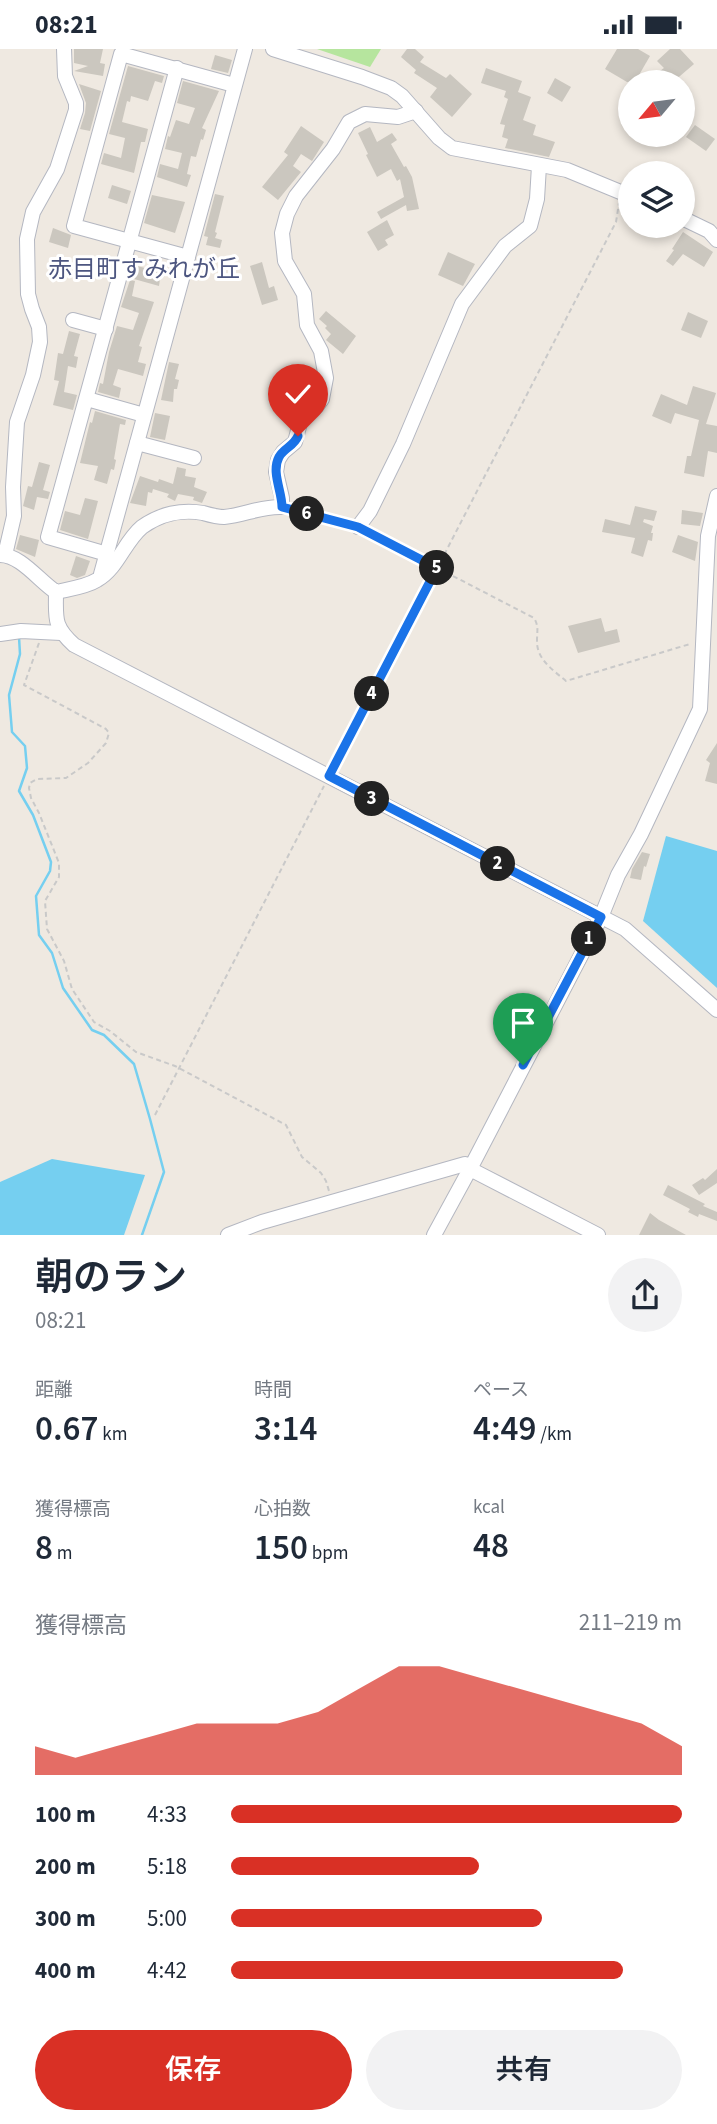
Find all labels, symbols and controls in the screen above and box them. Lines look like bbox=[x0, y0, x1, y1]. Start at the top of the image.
text: 08:21 bbox=[35, 6, 98, 43]
north arrow bbox=[618, 70, 695, 147]
map controls bbox=[618, 70, 695, 238]
button: layers bbox=[618, 161, 695, 238]
district label: 赤目町すみれが丘 bbox=[48, 252, 240, 287]
pin bbox=[268, 364, 328, 436]
icon: check bbox=[279, 375, 317, 413]
pin: 6 bbox=[290, 497, 324, 531]
text: 6 bbox=[301, 500, 312, 527]
pin: 5 bbox=[420, 551, 454, 585]
text: 5 bbox=[431, 554, 442, 581]
pin: 4 bbox=[354, 677, 390, 711]
text: 4 bbox=[366, 680, 377, 707]
pin: 3 bbox=[354, 781, 390, 817]
text: 3 bbox=[366, 785, 377, 812]
pin: 2 bbox=[480, 847, 516, 881]
text: 2 bbox=[492, 850, 503, 877]
pin: 1 bbox=[572, 921, 606, 957]
text: 1 bbox=[583, 925, 594, 952]
pin bbox=[493, 993, 553, 1065]
icon: arrive bbox=[504, 1004, 542, 1042]
text: 朝のラン bbox=[35, 1251, 187, 1305]
button: share bbox=[608, 1258, 682, 1332]
text: 08:21 bbox=[35, 1304, 86, 1337]
text: 距離 bbox=[35, 1377, 73, 1404]
text: 時間 bbox=[254, 1377, 292, 1404]
text: ペース bbox=[473, 1377, 529, 1404]
text: 0.67 bbox=[35, 1404, 99, 1454]
text: 3:14 bbox=[254, 1404, 318, 1454]
text: 4:49 bbox=[473, 1404, 537, 1454]
text: km bbox=[99, 1421, 127, 1448]
text: /km bbox=[537, 1421, 572, 1448]
text: kcal bbox=[473, 1494, 505, 1521]
text: 獲得標高 bbox=[35, 1496, 111, 1523]
text: 心拍数 bbox=[254, 1496, 311, 1523]
text: 48 bbox=[473, 1521, 509, 1571]
text: 8 bbox=[35, 1523, 53, 1573]
text: 150 bbox=[254, 1523, 308, 1573]
text: m bbox=[53, 1540, 73, 1567]
text: bpm bbox=[308, 1540, 348, 1567]
text: 211–219 m bbox=[579, 1606, 682, 1639]
text: 獲得標高 bbox=[35, 1609, 127, 1642]
text: 100 m bbox=[35, 1798, 96, 1831]
text: 4:33 bbox=[147, 1798, 187, 1831]
text: 200 m bbox=[35, 1850, 96, 1883]
text: 5:18 bbox=[147, 1850, 187, 1883]
text: 300 m bbox=[35, 1902, 96, 1935]
text: 5:00 bbox=[147, 1902, 187, 1935]
text: 400 m bbox=[35, 1954, 96, 1987]
text: 4:42 bbox=[147, 1954, 187, 1987]
button: 保存 bbox=[35, 2030, 352, 2110]
button: 共有 bbox=[366, 2030, 682, 2110]

